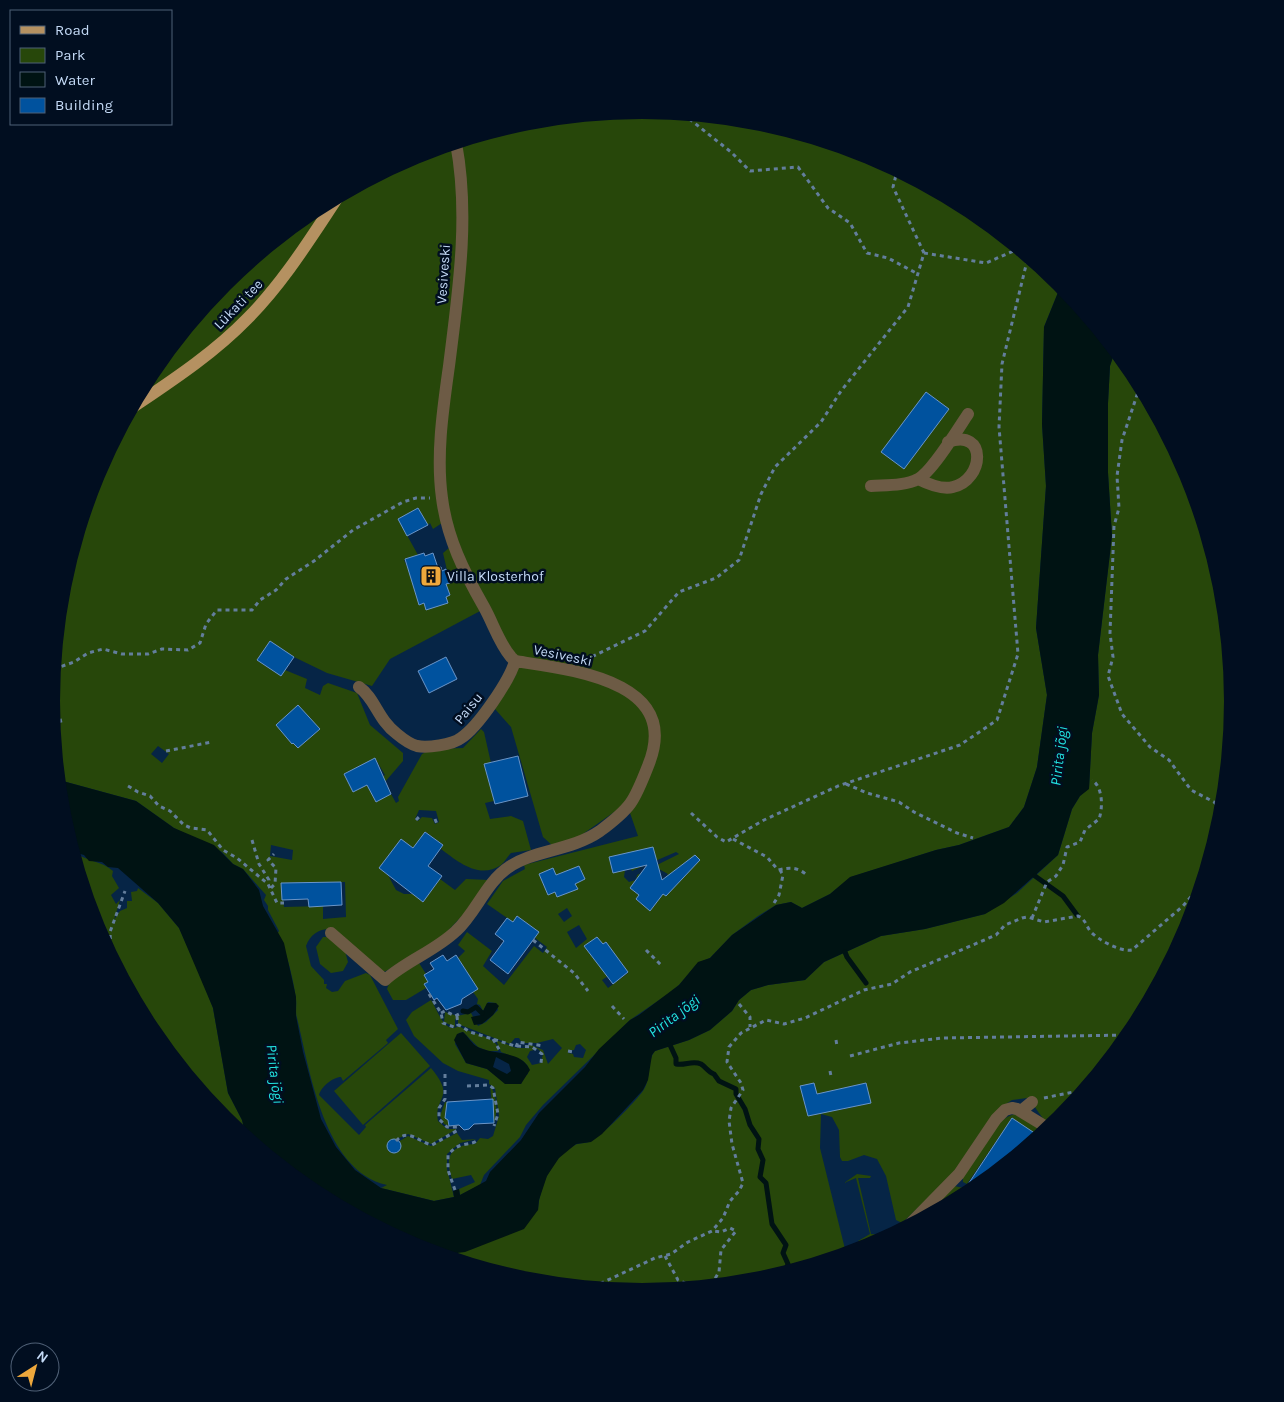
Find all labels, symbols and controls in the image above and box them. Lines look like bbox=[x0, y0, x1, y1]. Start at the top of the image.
legend bbox=[10, 10, 172, 125]
text: Road bbox=[55, 21, 90, 39]
text: Park bbox=[55, 46, 85, 64]
text: Water bbox=[55, 71, 96, 89]
text: Building bbox=[55, 96, 113, 114]
street label: Vesiveski bbox=[433, 244, 454, 304]
street label: Lükati tee bbox=[210, 276, 266, 333]
building icon: Villa Klosterhof bbox=[419, 564, 443, 588]
place label: Villa Klosterhof bbox=[447, 568, 544, 585]
street label: Vesiveski bbox=[532, 641, 594, 670]
street label: Paisu bbox=[451, 689, 486, 727]
water label: Pirita jõgi bbox=[1046, 725, 1072, 787]
water label: Pirita jõgi bbox=[645, 991, 703, 1041]
water label: Pirita jõgi bbox=[262, 1043, 288, 1105]
north arrow bbox=[10, 1342, 60, 1392]
text: N bbox=[33, 1347, 51, 1367]

